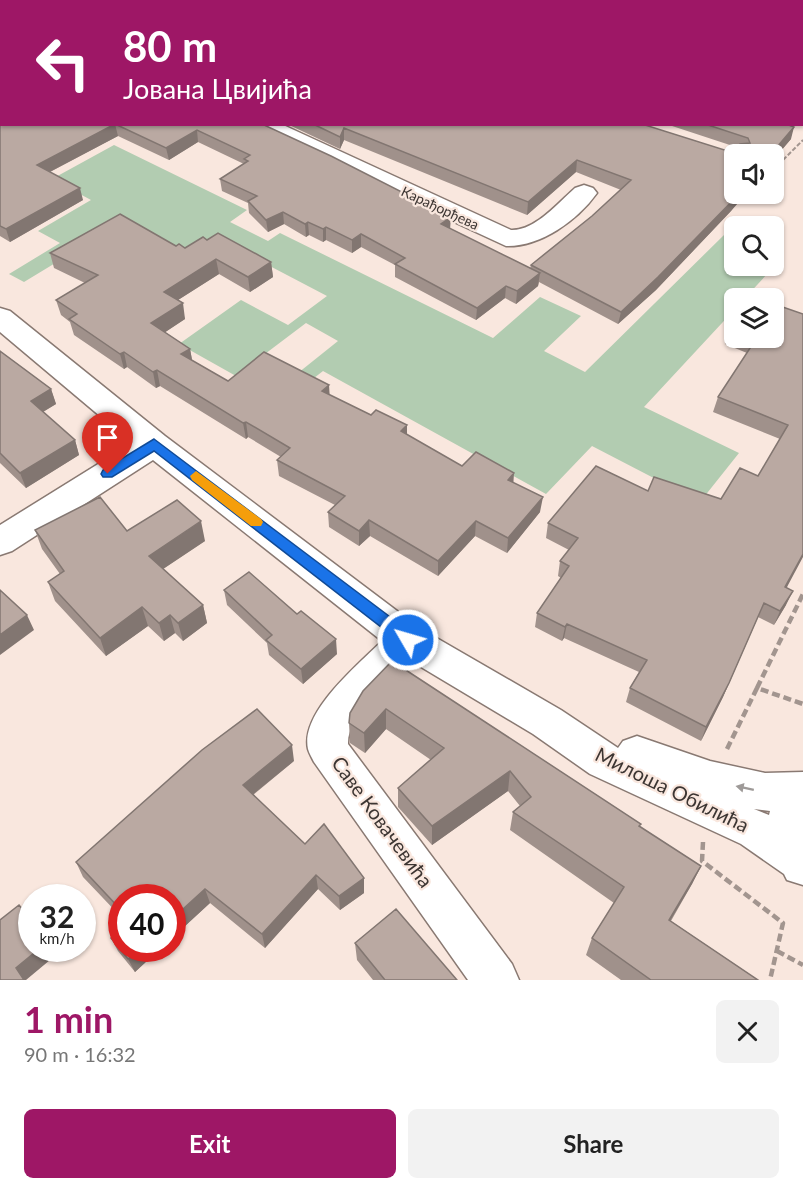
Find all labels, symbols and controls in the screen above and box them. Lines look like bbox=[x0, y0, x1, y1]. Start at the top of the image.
text: 80 m bbox=[123, 21, 217, 71]
icon: left bbox=[24, 24, 102, 102]
text: Јована Цвијића bbox=[123, 72, 312, 105]
map controls bbox=[724, 144, 784, 348]
button: sound bbox=[724, 144, 784, 204]
street label: Карађорђева bbox=[399, 182, 482, 233]
button: search bbox=[724, 216, 784, 276]
button: layers bbox=[724, 288, 784, 348]
pin bbox=[82, 412, 133, 474]
icon: arrive bbox=[91, 421, 124, 454]
position arrow bbox=[376, 608, 440, 672]
street label: Милоша Обилића bbox=[592, 742, 753, 837]
street label: Саве Ковачевића bbox=[327, 751, 438, 892]
one-way arrow bbox=[735, 783, 754, 792]
speed limit sign: 40 bbox=[108, 884, 186, 962]
text: 32 bbox=[40, 898, 74, 934]
text: km/h bbox=[39, 929, 75, 947]
text: 1 min bbox=[24, 997, 113, 1041]
button: close bbox=[716, 1000, 779, 1063]
text: 90 m · 16:32 bbox=[24, 1042, 136, 1066]
button: Exit bbox=[24, 1109, 396, 1178]
button: Share bbox=[408, 1109, 779, 1178]

